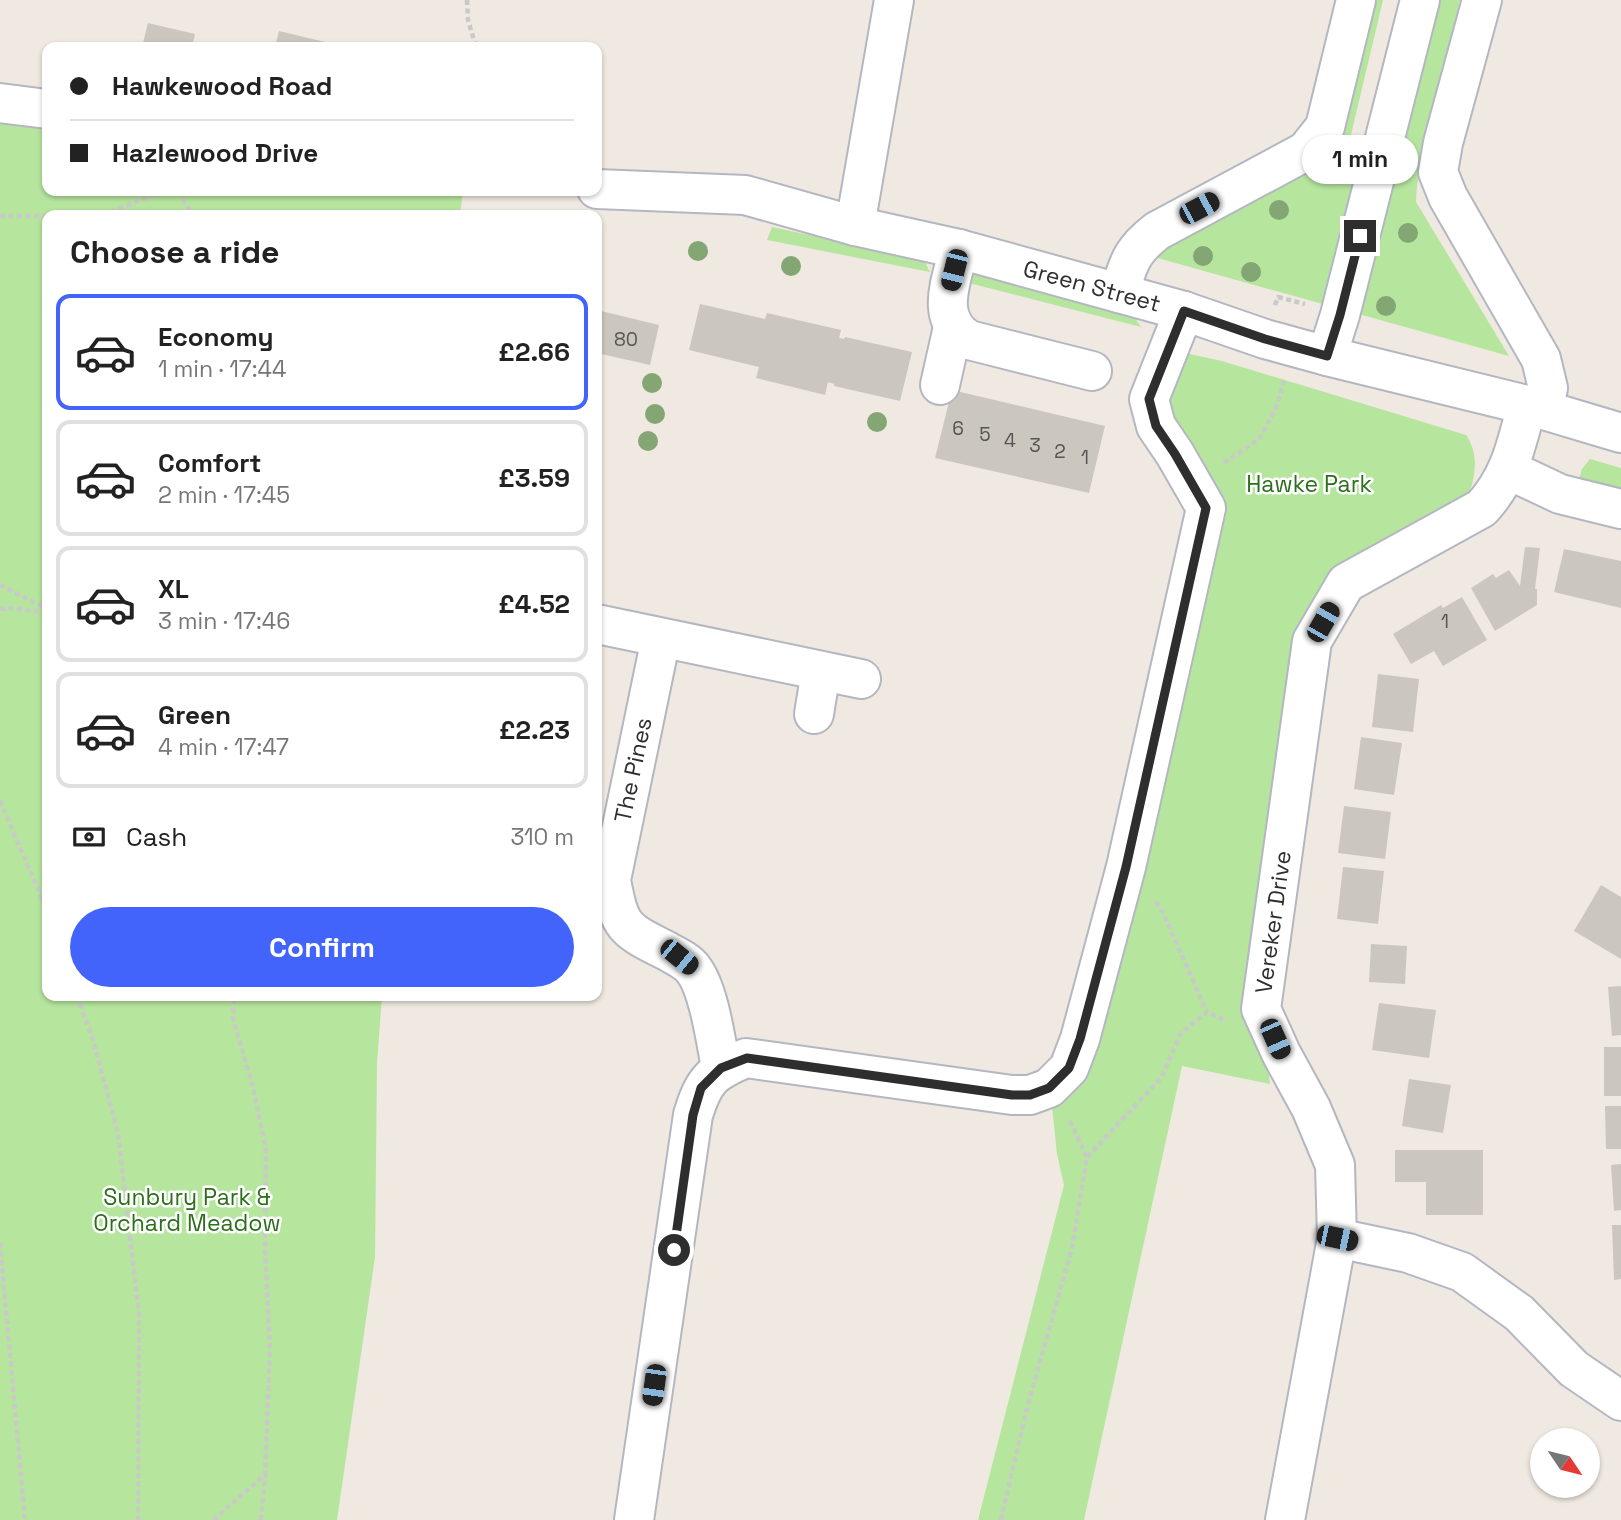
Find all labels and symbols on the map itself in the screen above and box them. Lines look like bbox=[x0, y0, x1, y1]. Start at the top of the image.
callout: 1 min bbox=[1302, 134, 1418, 184]
car bbox=[1176, 189, 1223, 227]
route end bbox=[1344, 220, 1376, 252]
car bbox=[939, 247, 970, 293]
street label: Green Street bbox=[1020, 253, 1164, 319]
house number: 80 bbox=[614, 327, 638, 352]
house number: 6 bbox=[952, 416, 964, 441]
house number: 5 bbox=[979, 422, 991, 447]
house number: 4 bbox=[1004, 428, 1016, 453]
house number: 3 bbox=[1029, 433, 1041, 458]
house number: 2 bbox=[1054, 439, 1066, 464]
house number: 1 bbox=[1081, 445, 1089, 470]
park label: Hawke Park bbox=[1246, 469, 1372, 499]
car bbox=[1304, 599, 1343, 645]
house number: 1 bbox=[1441, 609, 1449, 634]
street label: The Pines bbox=[607, 715, 659, 825]
street label: Vereker Drive bbox=[1248, 849, 1298, 995]
car bbox=[657, 936, 702, 978]
car bbox=[1257, 1016, 1294, 1062]
park label: Sunbury Park & Orchard Meadow bbox=[93, 1182, 281, 1238]
car bbox=[1315, 1223, 1360, 1253]
route start bbox=[658, 1234, 690, 1266]
car bbox=[641, 1363, 668, 1407]
north arrow bbox=[1530, 1428, 1600, 1498]

